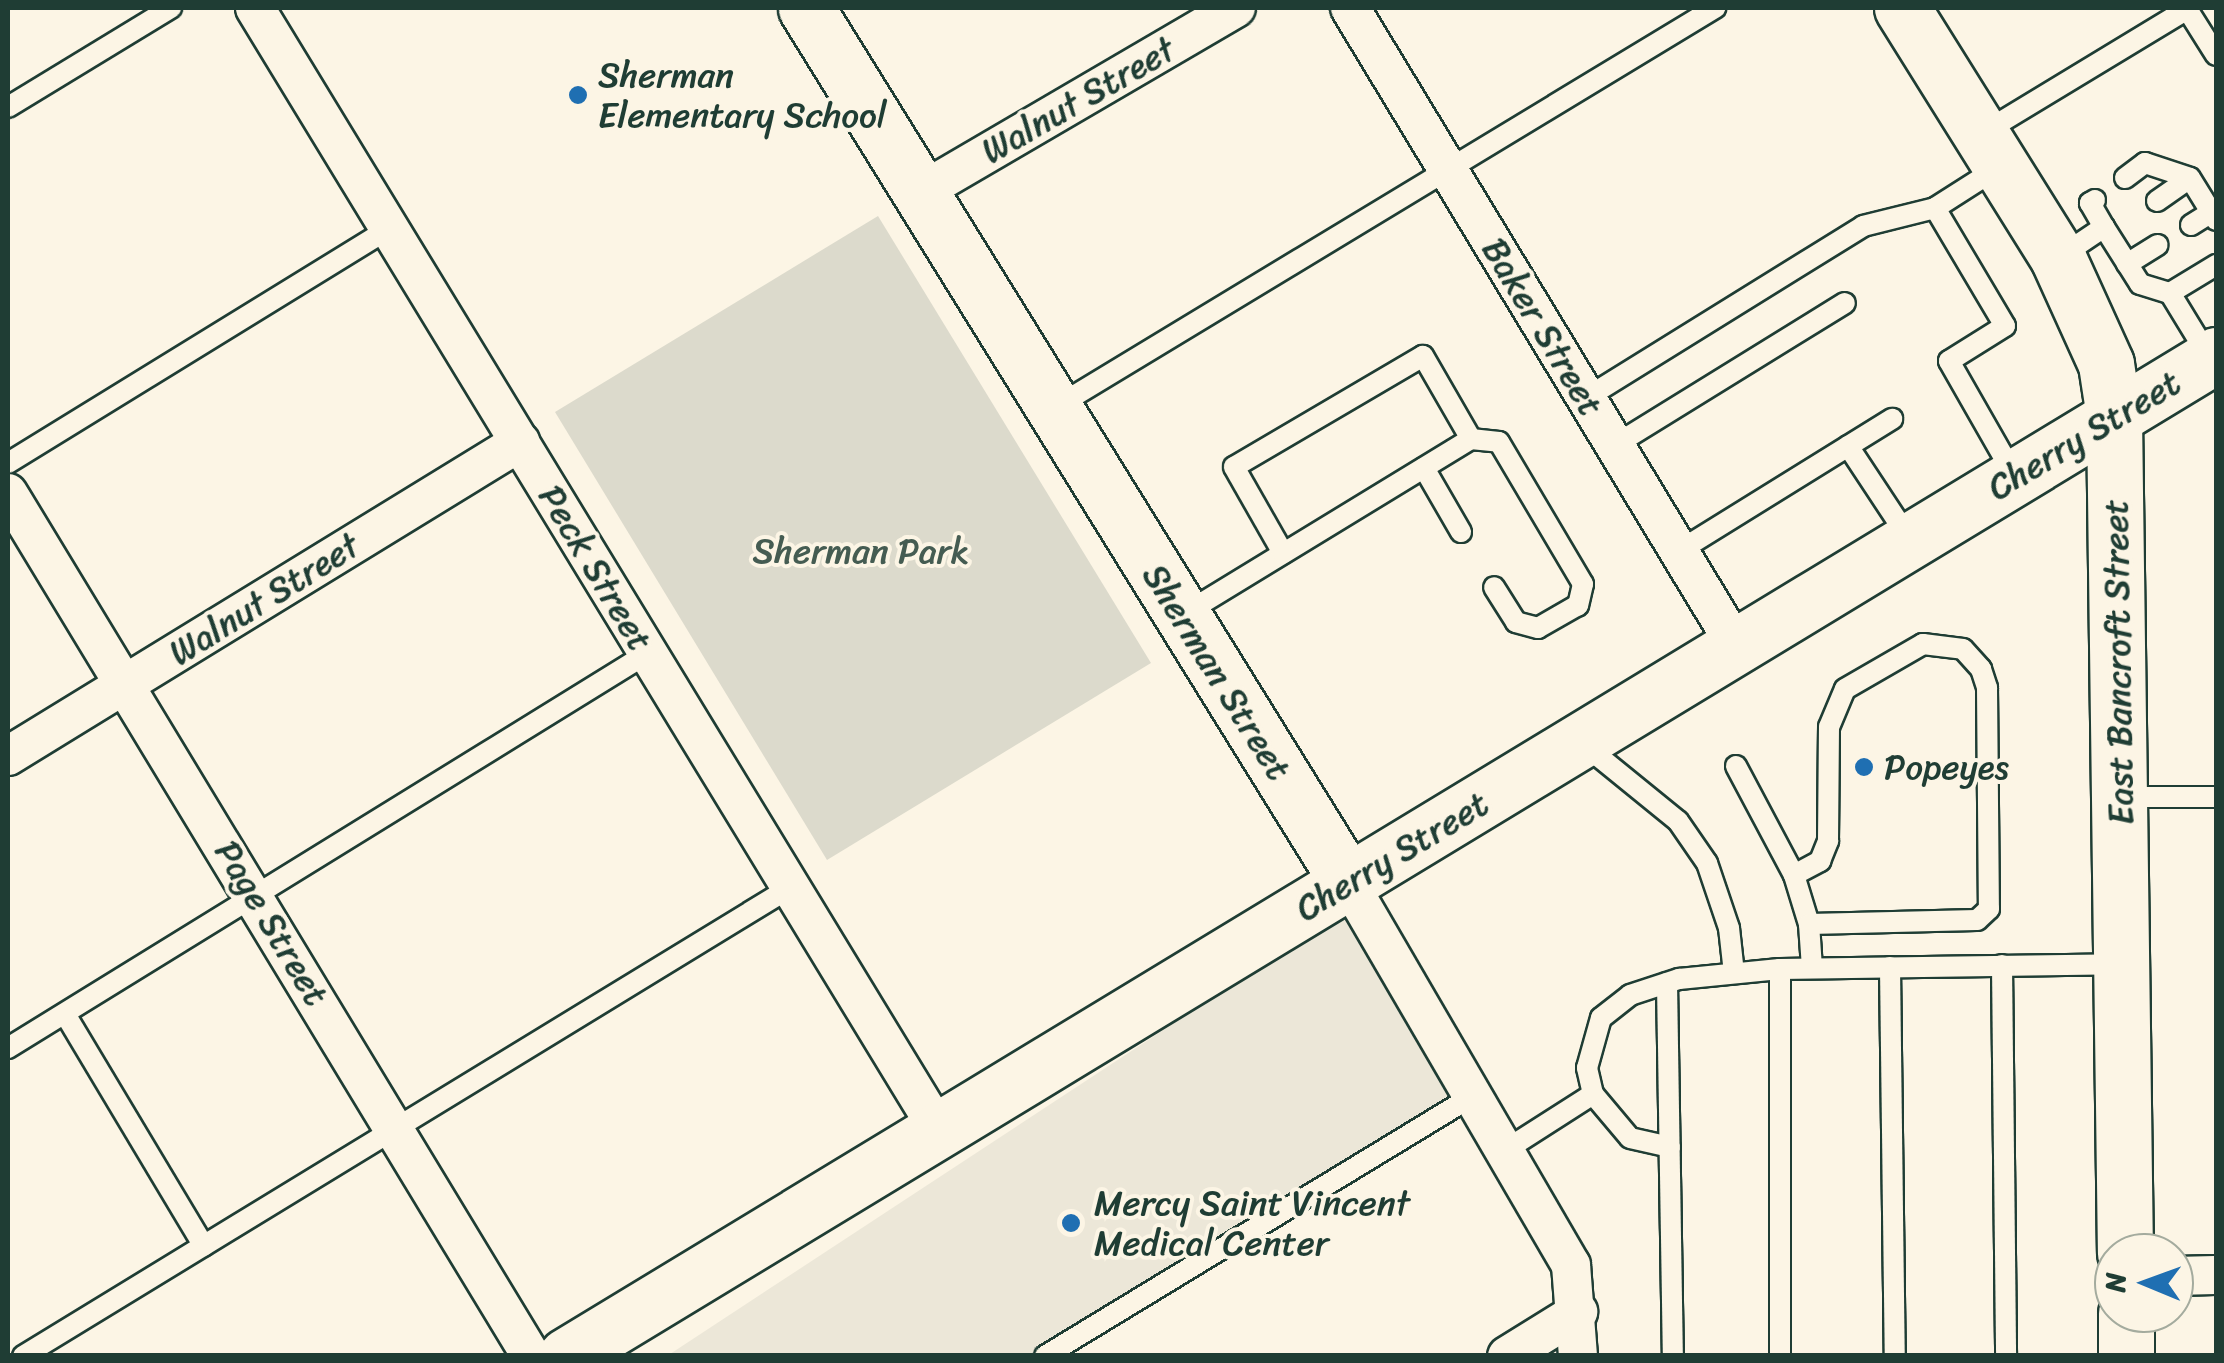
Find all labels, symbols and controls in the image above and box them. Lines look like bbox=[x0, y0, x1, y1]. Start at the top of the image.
street label: Walnut Street bbox=[974, 28, 1182, 172]
place label: Sherman Elementary School bbox=[598, 54, 887, 136]
marker: Sherman Elementary School bbox=[567, 84, 589, 106]
street label: Baker Street bbox=[1473, 230, 1613, 424]
street label: Cherry Street bbox=[1981, 361, 2187, 509]
street label: Peck Street bbox=[530, 477, 662, 659]
street label: East Bancroft Street bbox=[2094, 499, 2142, 825]
street label: Walnut Street bbox=[161, 524, 367, 674]
park label: Sherman Park bbox=[753, 530, 969, 572]
street label: Sherman Street bbox=[1134, 556, 1300, 788]
place label: Popeyes bbox=[1884, 746, 2009, 788]
marker: Popeyes bbox=[1853, 756, 1875, 778]
street label: Cherry Street bbox=[1289, 782, 1495, 930]
street label: Page Street bbox=[206, 833, 338, 1013]
place label: Mercy Saint Vincent Medical Center bbox=[1094, 1182, 1411, 1264]
marker: Mercy Saint Vincent Medical Center bbox=[1058, 1210, 1084, 1236]
north arrow bbox=[2094, 1233, 2194, 1333]
text: N bbox=[2091, 1272, 2140, 1293]

